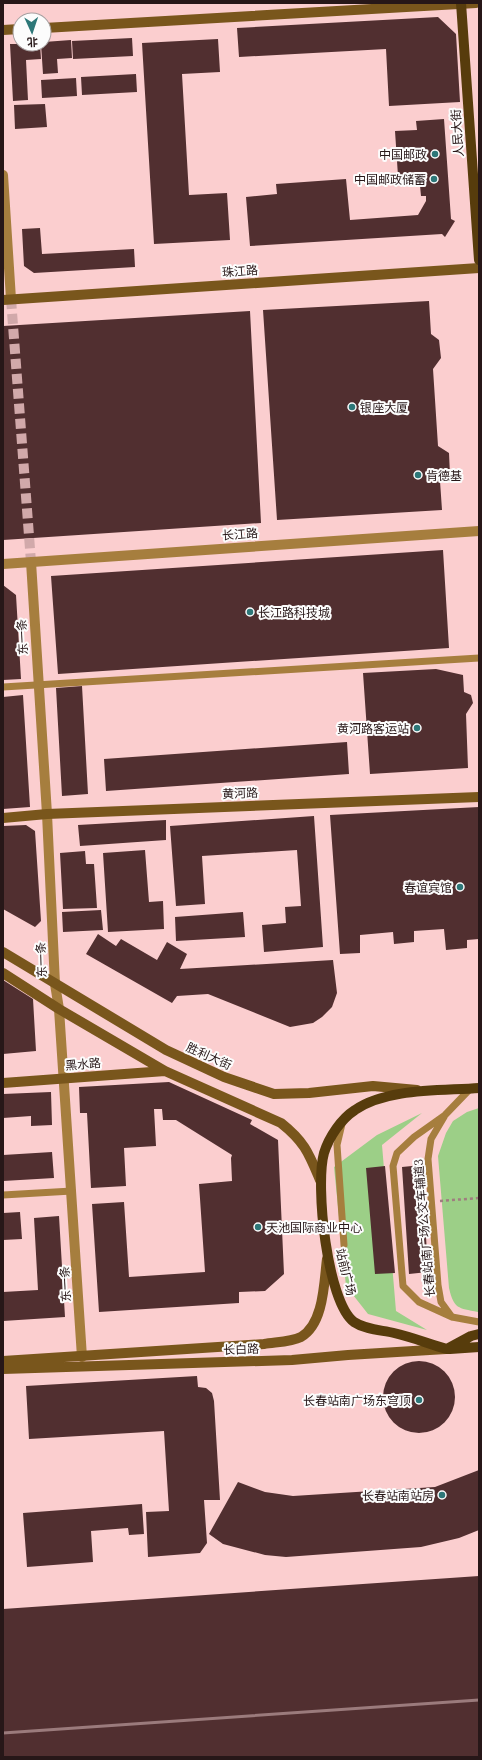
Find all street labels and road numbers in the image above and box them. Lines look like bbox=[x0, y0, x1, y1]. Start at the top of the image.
street label: 人民大街 bbox=[448, 109, 466, 157]
street label: 珠江路 bbox=[222, 262, 258, 280]
street label: 长江路 bbox=[222, 525, 258, 543]
street label: 东一条 bbox=[14, 619, 30, 655]
street label: 黄河路 bbox=[222, 785, 258, 801]
street label: 东一条 bbox=[33, 942, 49, 978]
street label: 胜利大街 bbox=[184, 1039, 234, 1073]
street label: 黑水路 bbox=[64, 1055, 102, 1073]
street label: 长春站南广场公交车辅道3 bbox=[410, 1158, 438, 1298]
street label: 站前广场 bbox=[333, 1247, 359, 1297]
street label: 东一条 bbox=[57, 1266, 73, 1302]
street label: 长白路 bbox=[223, 1341, 259, 1357]

